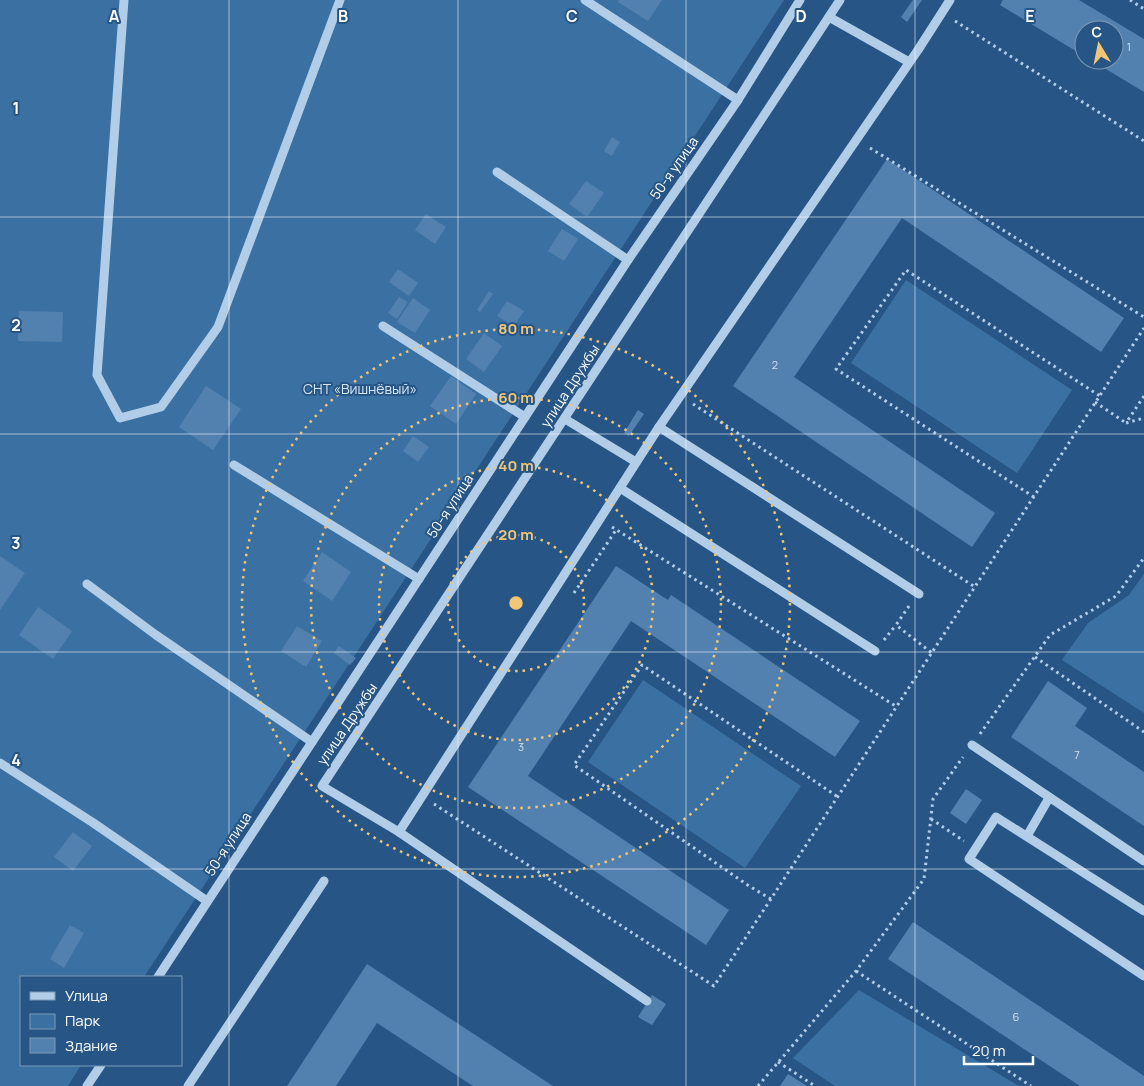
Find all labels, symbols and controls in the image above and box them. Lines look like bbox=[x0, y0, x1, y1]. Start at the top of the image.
text: A bbox=[109, 5, 120, 27]
text: B bbox=[338, 5, 348, 27]
text: C bbox=[566, 5, 578, 27]
text: D bbox=[795, 5, 807, 27]
text: E bbox=[1025, 5, 1035, 27]
north arrow bbox=[1074, 20, 1124, 70]
text: С bbox=[1090, 21, 1103, 42]
house number: 1 bbox=[1127, 39, 1131, 54]
text: 1 bbox=[12, 97, 20, 119]
street label: 50-я улица bbox=[645, 133, 702, 203]
text: 2 bbox=[11, 314, 21, 336]
text: 80 m bbox=[498, 318, 534, 339]
street label: улица Дружбы bbox=[536, 341, 604, 431]
house number: 2 bbox=[772, 357, 778, 372]
park label: СНТ «Вишнёвый» bbox=[303, 379, 417, 398]
text: 60 m bbox=[498, 387, 534, 408]
text: 40 m bbox=[498, 455, 534, 476]
street label: 50-я улица bbox=[422, 470, 477, 541]
text: 20 m bbox=[498, 524, 534, 545]
text: 3 bbox=[11, 532, 21, 554]
centre of rings bbox=[507, 594, 525, 612]
street label: улица Дружбы bbox=[312, 679, 381, 769]
house number: 3 bbox=[518, 739, 524, 754]
house number: 7 bbox=[1074, 747, 1080, 762]
text: 4 bbox=[11, 749, 21, 771]
street label: 50-я улица bbox=[200, 808, 255, 879]
legend bbox=[20, 976, 182, 1066]
text: Улица bbox=[65, 985, 108, 1006]
house number: 6 bbox=[1013, 1009, 1020, 1024]
text: Парк bbox=[65, 1010, 101, 1031]
scale bar bbox=[964, 1034, 1033, 1066]
text: Здание bbox=[65, 1035, 118, 1056]
text: 20 m bbox=[972, 1040, 1005, 1061]

